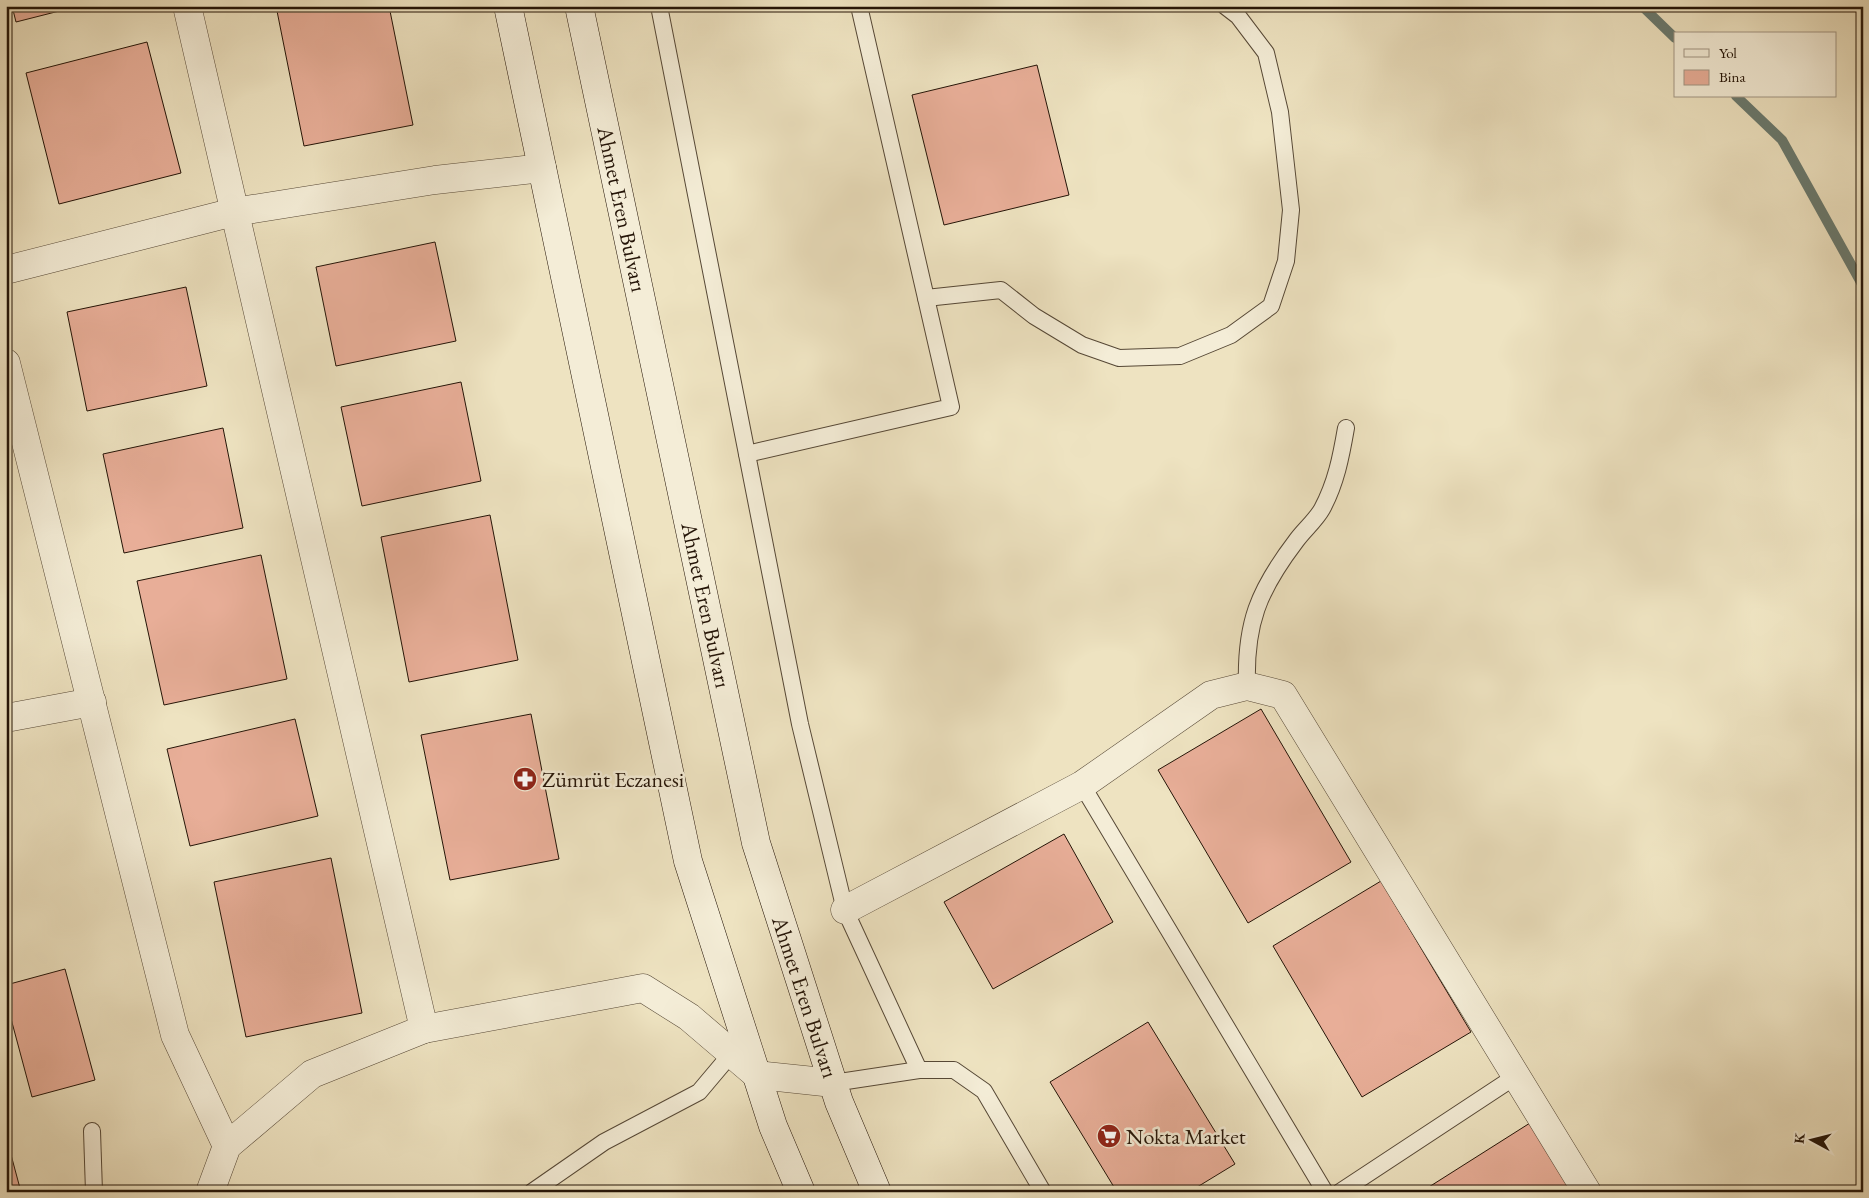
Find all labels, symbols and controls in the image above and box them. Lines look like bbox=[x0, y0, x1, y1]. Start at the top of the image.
legend bbox=[1674, 32, 1836, 98]
text: Yol bbox=[1719, 43, 1737, 62]
text: Bina bbox=[1719, 67, 1745, 86]
street label: Ahmet Eren Bulvarı bbox=[590, 123, 654, 294]
street label: Ahmet Eren Bulvarı bbox=[674, 519, 738, 690]
place label: Zümrüt Eczanesi bbox=[542, 765, 684, 794]
pharmacy icon: Zümrüt Eczanesi bbox=[512, 766, 538, 792]
street label: Ahmet Eren Bulvarı bbox=[765, 911, 845, 1082]
north arrow bbox=[1786, 1116, 1836, 1166]
place label: Nokta Market bbox=[1126, 1122, 1246, 1151]
supermarket icon: Nokta Market bbox=[1096, 1123, 1122, 1149]
text: K bbox=[1790, 1132, 1809, 1145]

